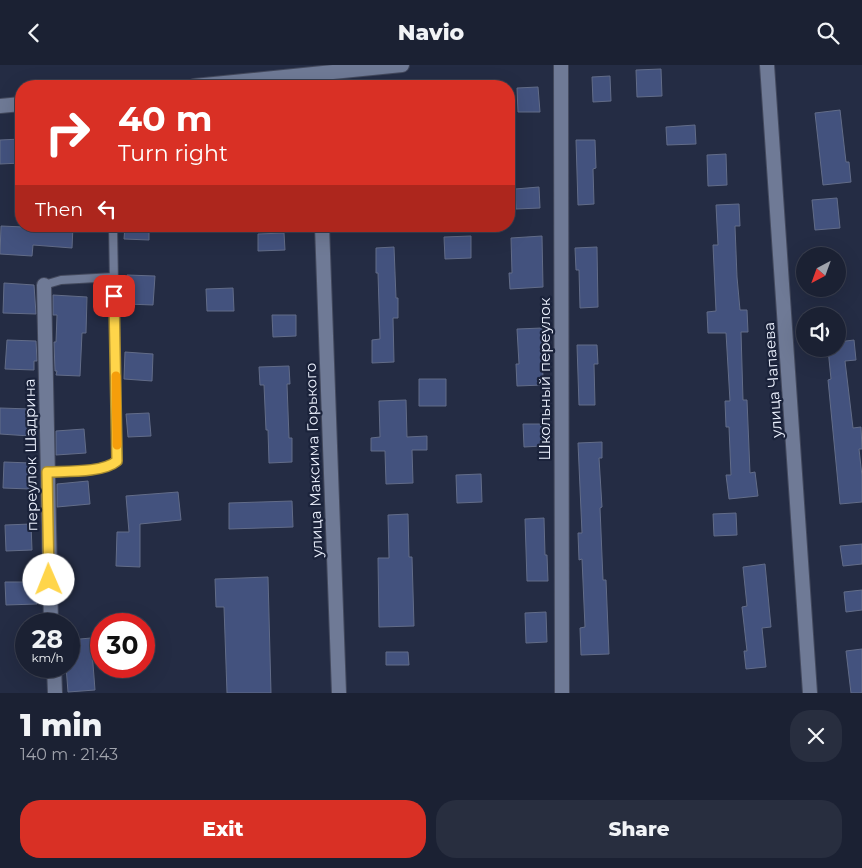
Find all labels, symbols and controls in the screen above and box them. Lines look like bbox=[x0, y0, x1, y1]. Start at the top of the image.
icon: back bbox=[20, 19, 48, 47]
text: Navio bbox=[398, 19, 464, 46]
icon: search bbox=[814, 19, 842, 47]
text: 40 m bbox=[118, 97, 213, 140]
icon: right bbox=[35, 100, 100, 165]
text: Turn right bbox=[118, 140, 228, 167]
icon: left bbox=[93, 195, 121, 223]
text: Then bbox=[35, 198, 83, 221]
north arrow bbox=[796, 247, 846, 297]
map controls bbox=[796, 247, 846, 357]
pin bbox=[93, 275, 135, 317]
icon: arrive bbox=[100, 282, 128, 310]
street label: Школьный переулок bbox=[535, 297, 554, 461]
button: sound bbox=[796, 307, 846, 357]
street label: улица Чапаева bbox=[759, 321, 786, 440]
street label: улица Максима Горького bbox=[301, 362, 326, 559]
street label: переулок Шадрина bbox=[20, 378, 41, 532]
position arrow bbox=[22, 553, 74, 605]
speed limit sign: 30 bbox=[90, 613, 155, 678]
text: 28 bbox=[32, 624, 63, 654]
text: km/h bbox=[31, 650, 64, 665]
text: 1 min bbox=[20, 707, 103, 744]
button: close bbox=[790, 710, 842, 762]
text: 140 m · 21:43 bbox=[20, 745, 118, 764]
button: Exit bbox=[20, 800, 426, 858]
button: Share bbox=[436, 800, 842, 858]

